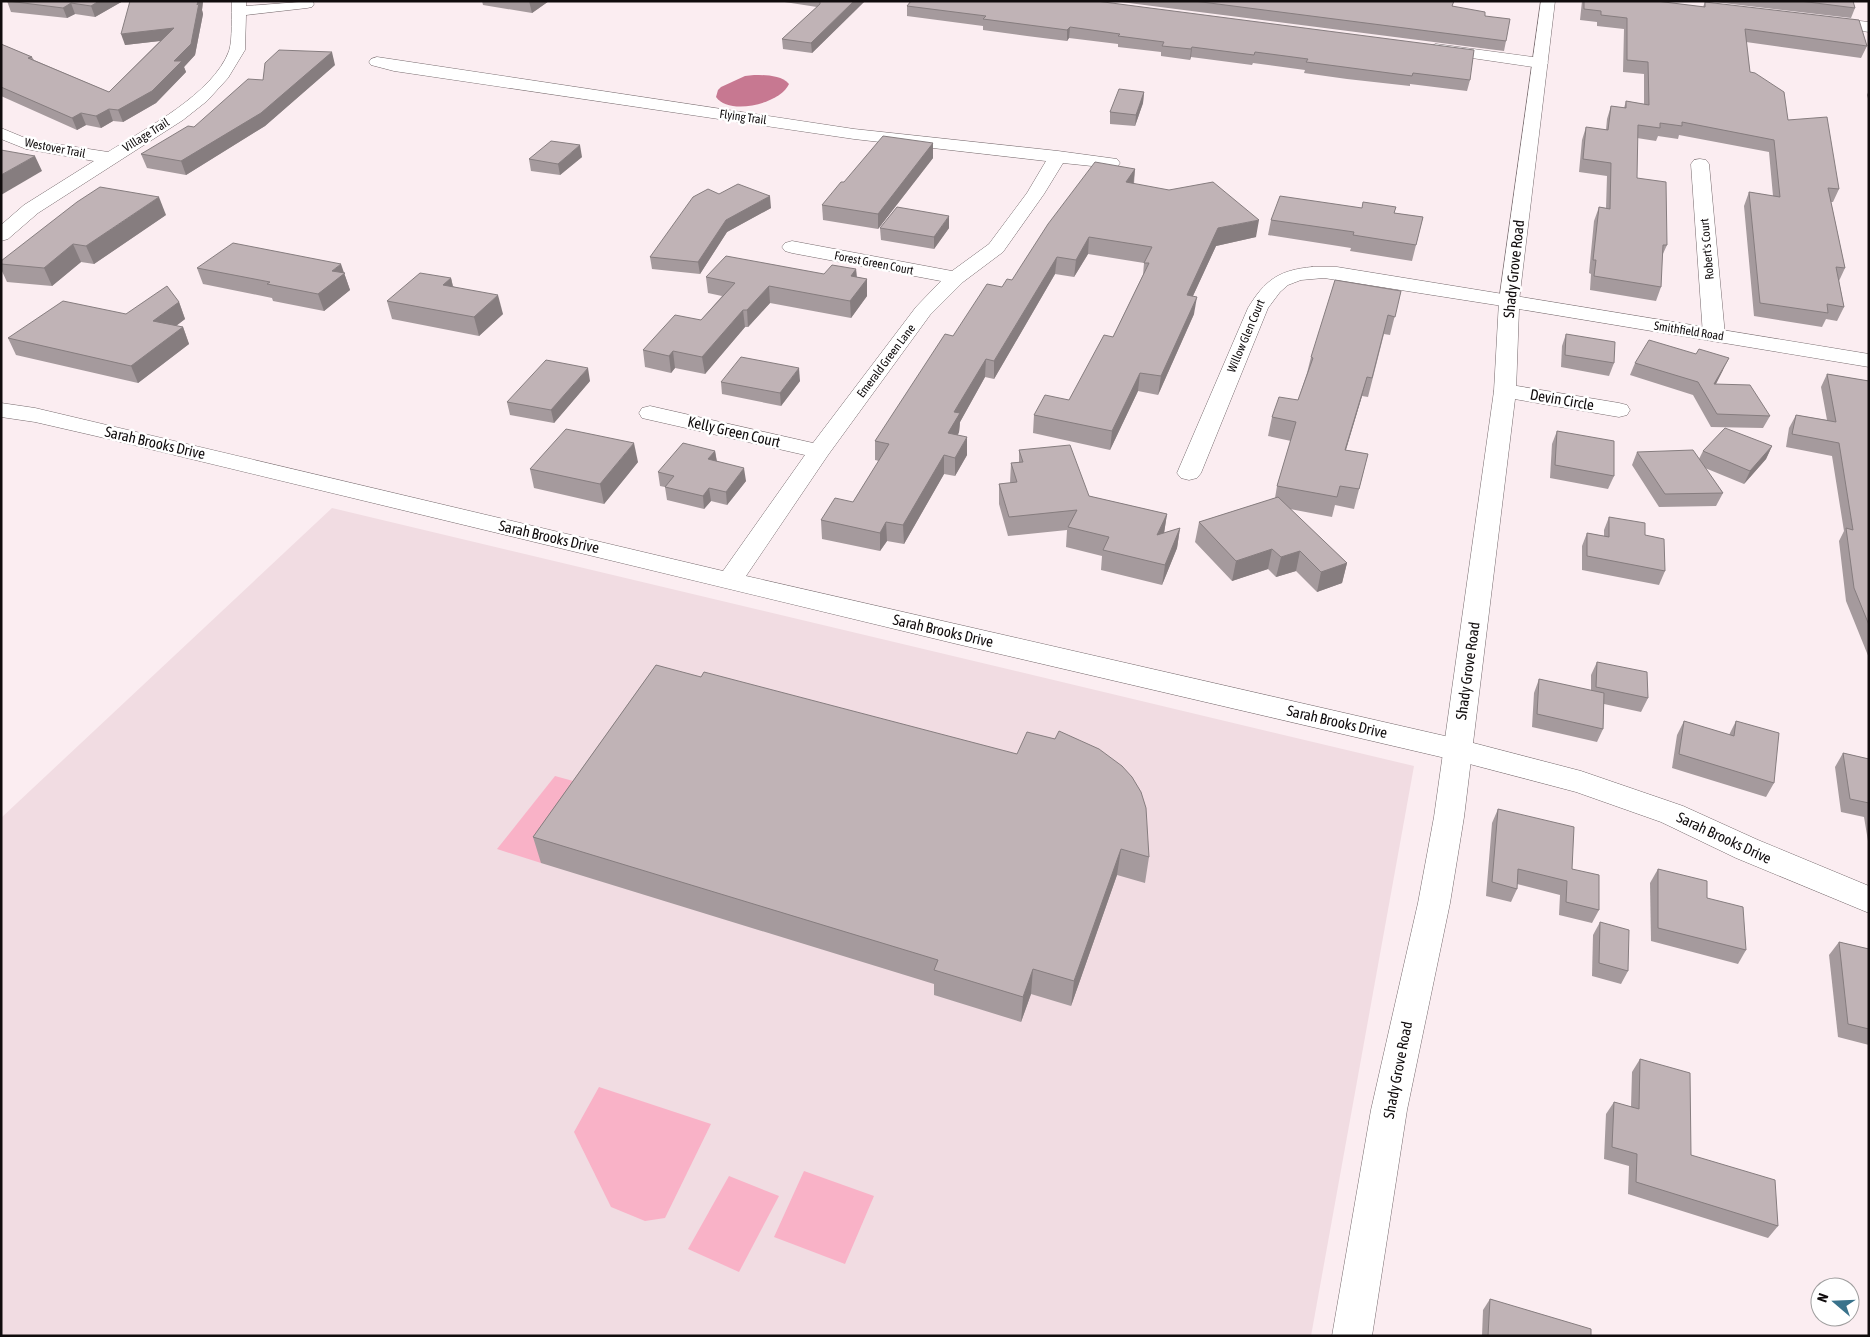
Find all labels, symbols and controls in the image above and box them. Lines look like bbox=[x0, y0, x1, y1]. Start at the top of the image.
street label: Flying Trail bbox=[718, 107, 768, 127]
street label: Village Trail bbox=[120, 115, 172, 155]
street label: Westover Trail bbox=[23, 135, 87, 161]
street label: Robert's Court bbox=[1697, 217, 1717, 280]
street label: Shady Grove Road bbox=[1500, 219, 1527, 319]
street label: Forest Green Court bbox=[833, 248, 915, 278]
street label: Willow Glen Court bbox=[1224, 297, 1268, 375]
street label: Smithfield Road bbox=[1653, 319, 1725, 343]
street label: Emerald Green Lane bbox=[854, 322, 918, 400]
street label: Devin Circle bbox=[1529, 386, 1596, 414]
street label: Kelly Green Court bbox=[686, 413, 782, 450]
street label: Sarah Brooks Drive bbox=[103, 423, 207, 462]
street label: Sarah Brooks Drive bbox=[497, 517, 601, 556]
street label: Sarah Brooks Drive bbox=[891, 611, 995, 650]
street label: Shady Grove Road bbox=[1452, 621, 1483, 721]
street label: Sarah Brooks Drive bbox=[1285, 702, 1389, 741]
street label: Sarah Brooks Drive bbox=[1674, 808, 1774, 867]
street label: Shady Grove Road bbox=[1380, 1020, 1415, 1120]
north arrow bbox=[1810, 1277, 1860, 1327]
text: N bbox=[1814, 1291, 1832, 1304]

